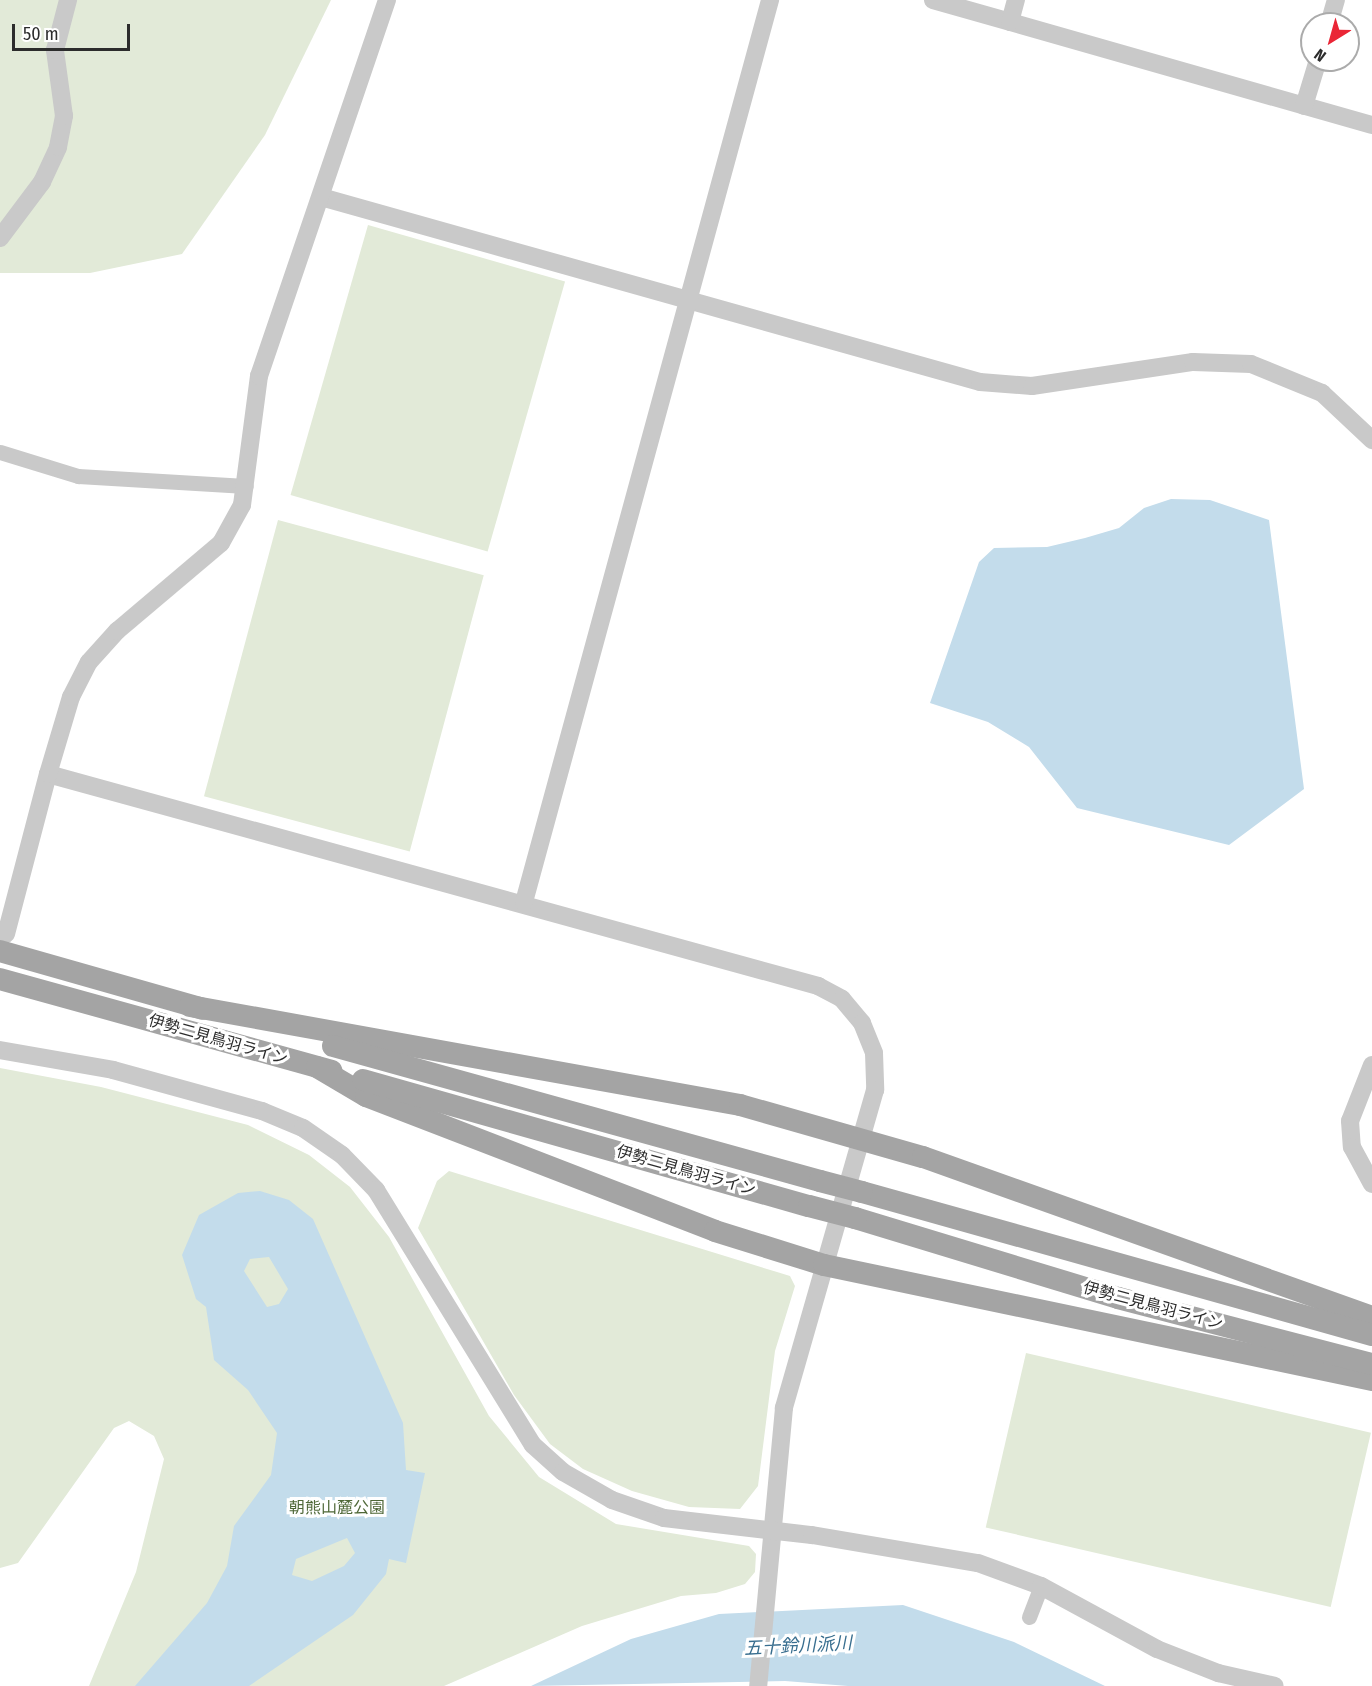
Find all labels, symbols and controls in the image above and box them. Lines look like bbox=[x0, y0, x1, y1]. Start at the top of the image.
scale bar bbox=[15, 12, 134, 50]
north arrow bbox=[1300, 12, 1360, 72]
text: 50 m bbox=[23, 23, 59, 45]
text: N bbox=[1311, 45, 1330, 66]
street label: 伊勢二見鳥羽ライン bbox=[146, 1011, 290, 1069]
street label: 伊勢二見鳥羽ライン bbox=[614, 1142, 758, 1200]
street label: 伊勢二見鳥羽ライン bbox=[1081, 1278, 1225, 1334]
park label: 朝熊山麓公園 bbox=[289, 1498, 385, 1518]
water label: 五十鈴川派川 bbox=[744, 1632, 852, 1660]

